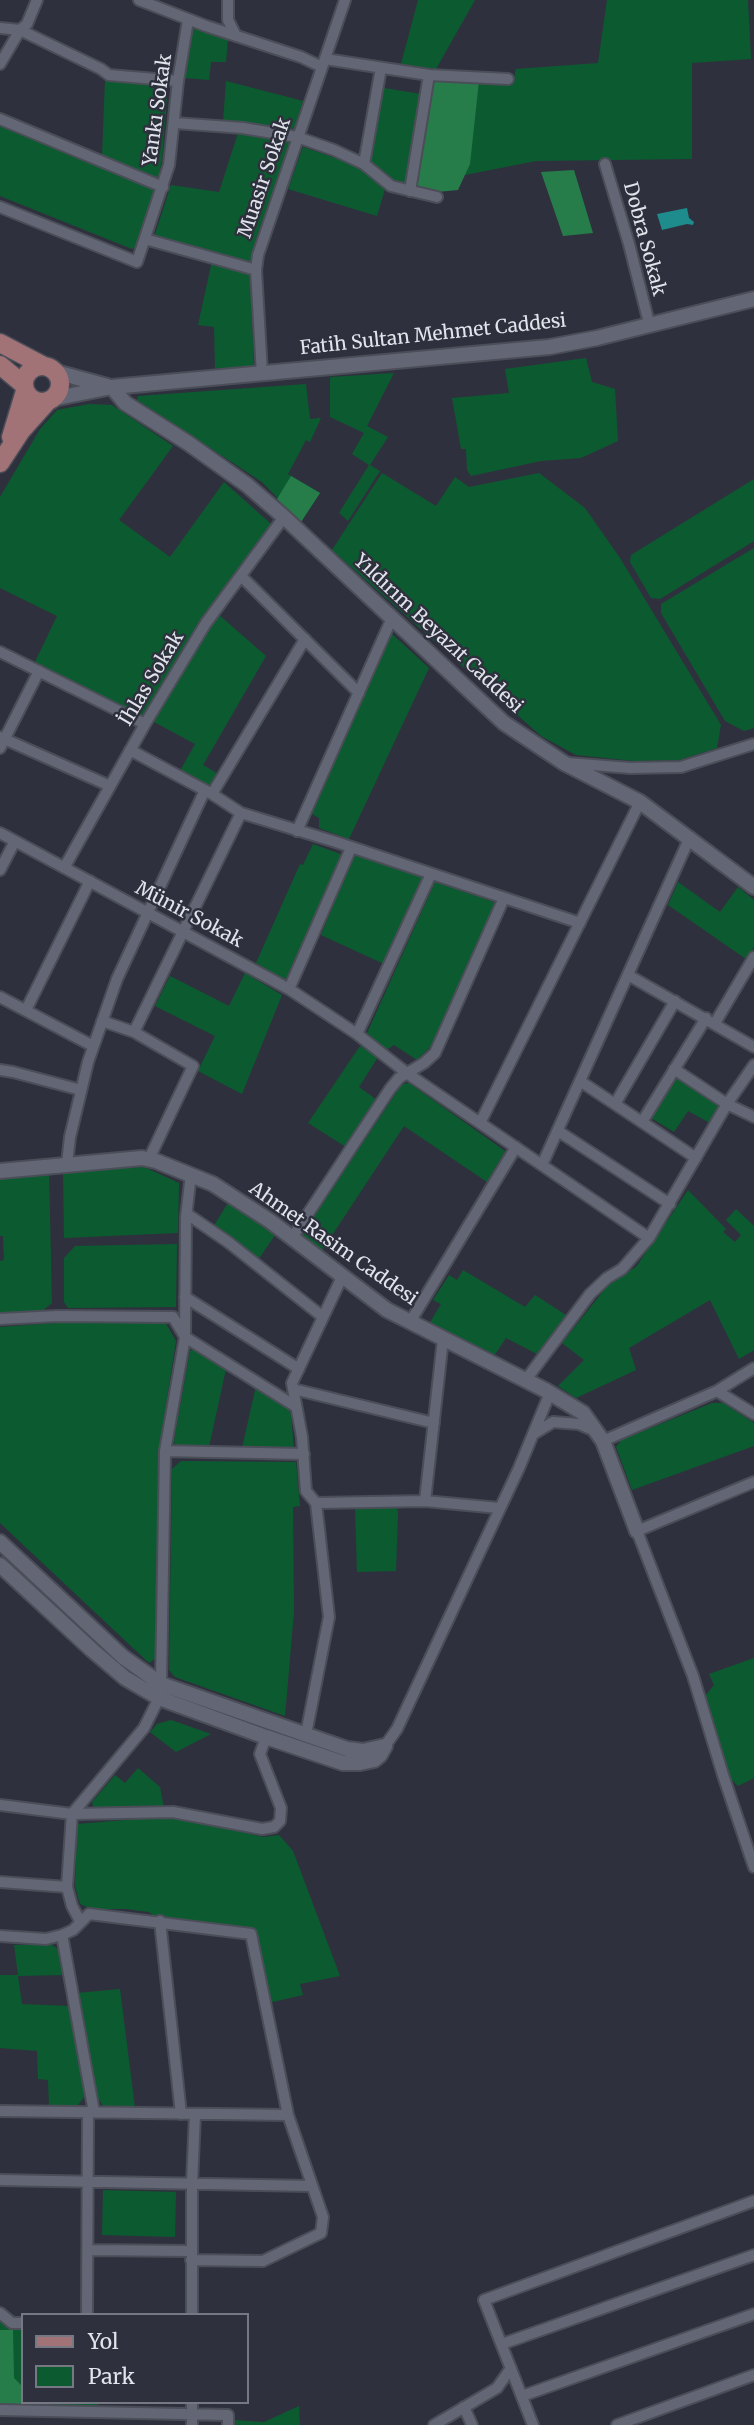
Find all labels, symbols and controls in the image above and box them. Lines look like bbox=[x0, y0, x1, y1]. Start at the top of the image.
street label: Yankı Sokak bbox=[139, 52, 177, 168]
street label: Muasir Sokak bbox=[234, 115, 296, 241]
street label: Dobra Sokak bbox=[618, 180, 670, 298]
street label: Fatih Sultan Mehmet Caddesi bbox=[299, 310, 567, 360]
street label: Yıldırım Beyazıt Caddesi bbox=[349, 550, 527, 718]
street label: İhlas Sokak bbox=[115, 628, 189, 730]
street label: Münir Sokak bbox=[131, 877, 247, 953]
street label: Ahmet Rasim Caddesi bbox=[244, 1177, 422, 1311]
legend bbox=[21, 2313, 248, 2404]
text: Yol bbox=[88, 2328, 118, 2355]
text: Park bbox=[88, 2363, 135, 2390]

